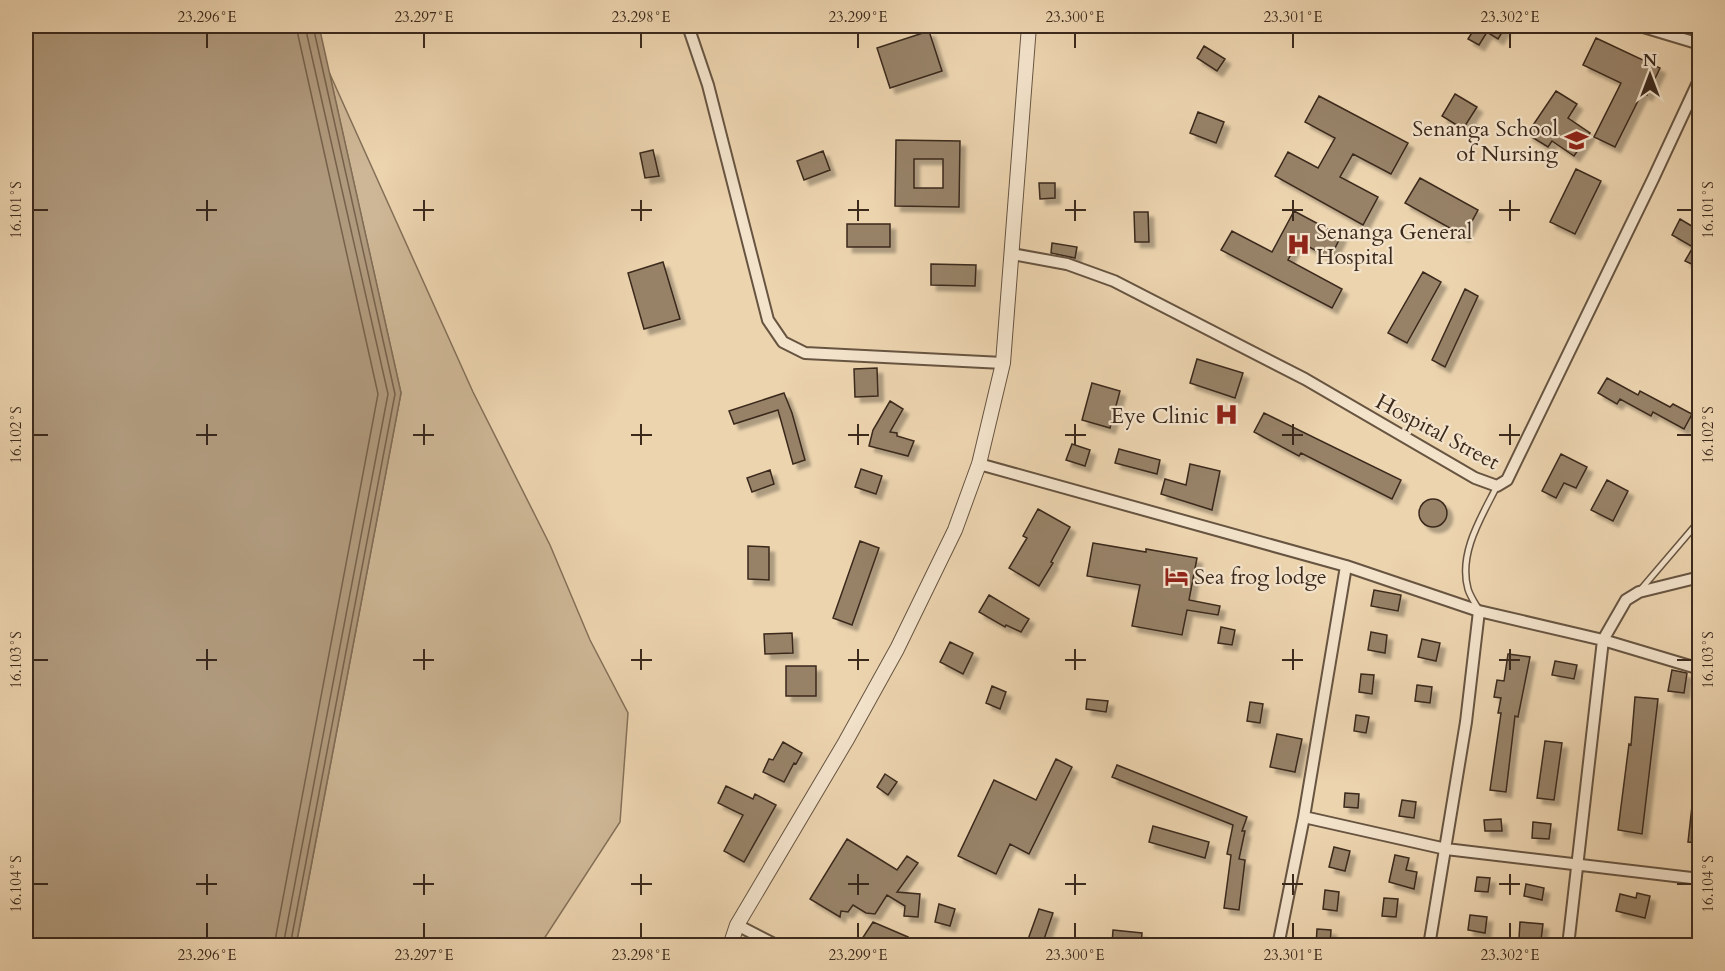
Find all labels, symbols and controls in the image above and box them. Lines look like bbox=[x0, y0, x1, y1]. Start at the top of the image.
text: 23.296°E bbox=[177, 7, 237, 27]
text: 23.297°E bbox=[394, 7, 454, 27]
text: 23.298°E bbox=[611, 7, 671, 27]
text: 23.299°E bbox=[828, 7, 888, 27]
text: 23.300°E bbox=[1045, 7, 1105, 27]
text: 23.301°E bbox=[1263, 7, 1323, 27]
text: 23.302°E bbox=[1480, 7, 1540, 27]
north arrow bbox=[1620, 45, 1680, 105]
text: N bbox=[1643, 50, 1657, 72]
place label: Senanga School of Nursing bbox=[1412, 114, 1559, 169]
school or university icon: Senanga School of Nursing bbox=[1563, 128, 1589, 154]
text: 16.101°S bbox=[6, 181, 26, 239]
text: 16.101°S bbox=[1698, 181, 1718, 239]
place label: Senanga General Hospital bbox=[1316, 217, 1473, 272]
hospital icon: Senanga General Hospital bbox=[1285, 231, 1311, 257]
street label: Hospital Street bbox=[1370, 387, 1505, 477]
place label: Eye Clinic bbox=[1111, 401, 1209, 431]
hospital icon: Eye Clinic bbox=[1214, 402, 1240, 428]
text: 16.102°S bbox=[6, 406, 26, 464]
text: 16.102°S bbox=[1698, 406, 1718, 464]
place label: Sea frog lodge bbox=[1194, 562, 1327, 592]
hotel icon: Sea frog lodge bbox=[1163, 563, 1189, 589]
text: 16.103°S bbox=[6, 631, 26, 689]
text: 16.103°S bbox=[1698, 631, 1718, 689]
text: 16.104°S bbox=[6, 855, 26, 913]
text: 16.104°S bbox=[1698, 855, 1718, 913]
text: 23.296°E bbox=[177, 945, 237, 965]
text: 23.297°E bbox=[394, 945, 454, 965]
text: 23.298°E bbox=[611, 945, 671, 965]
text: 23.299°E bbox=[828, 945, 888, 965]
text: 23.300°E bbox=[1045, 945, 1105, 965]
text: 23.301°E bbox=[1263, 945, 1323, 965]
text: 23.302°E bbox=[1480, 945, 1540, 965]

